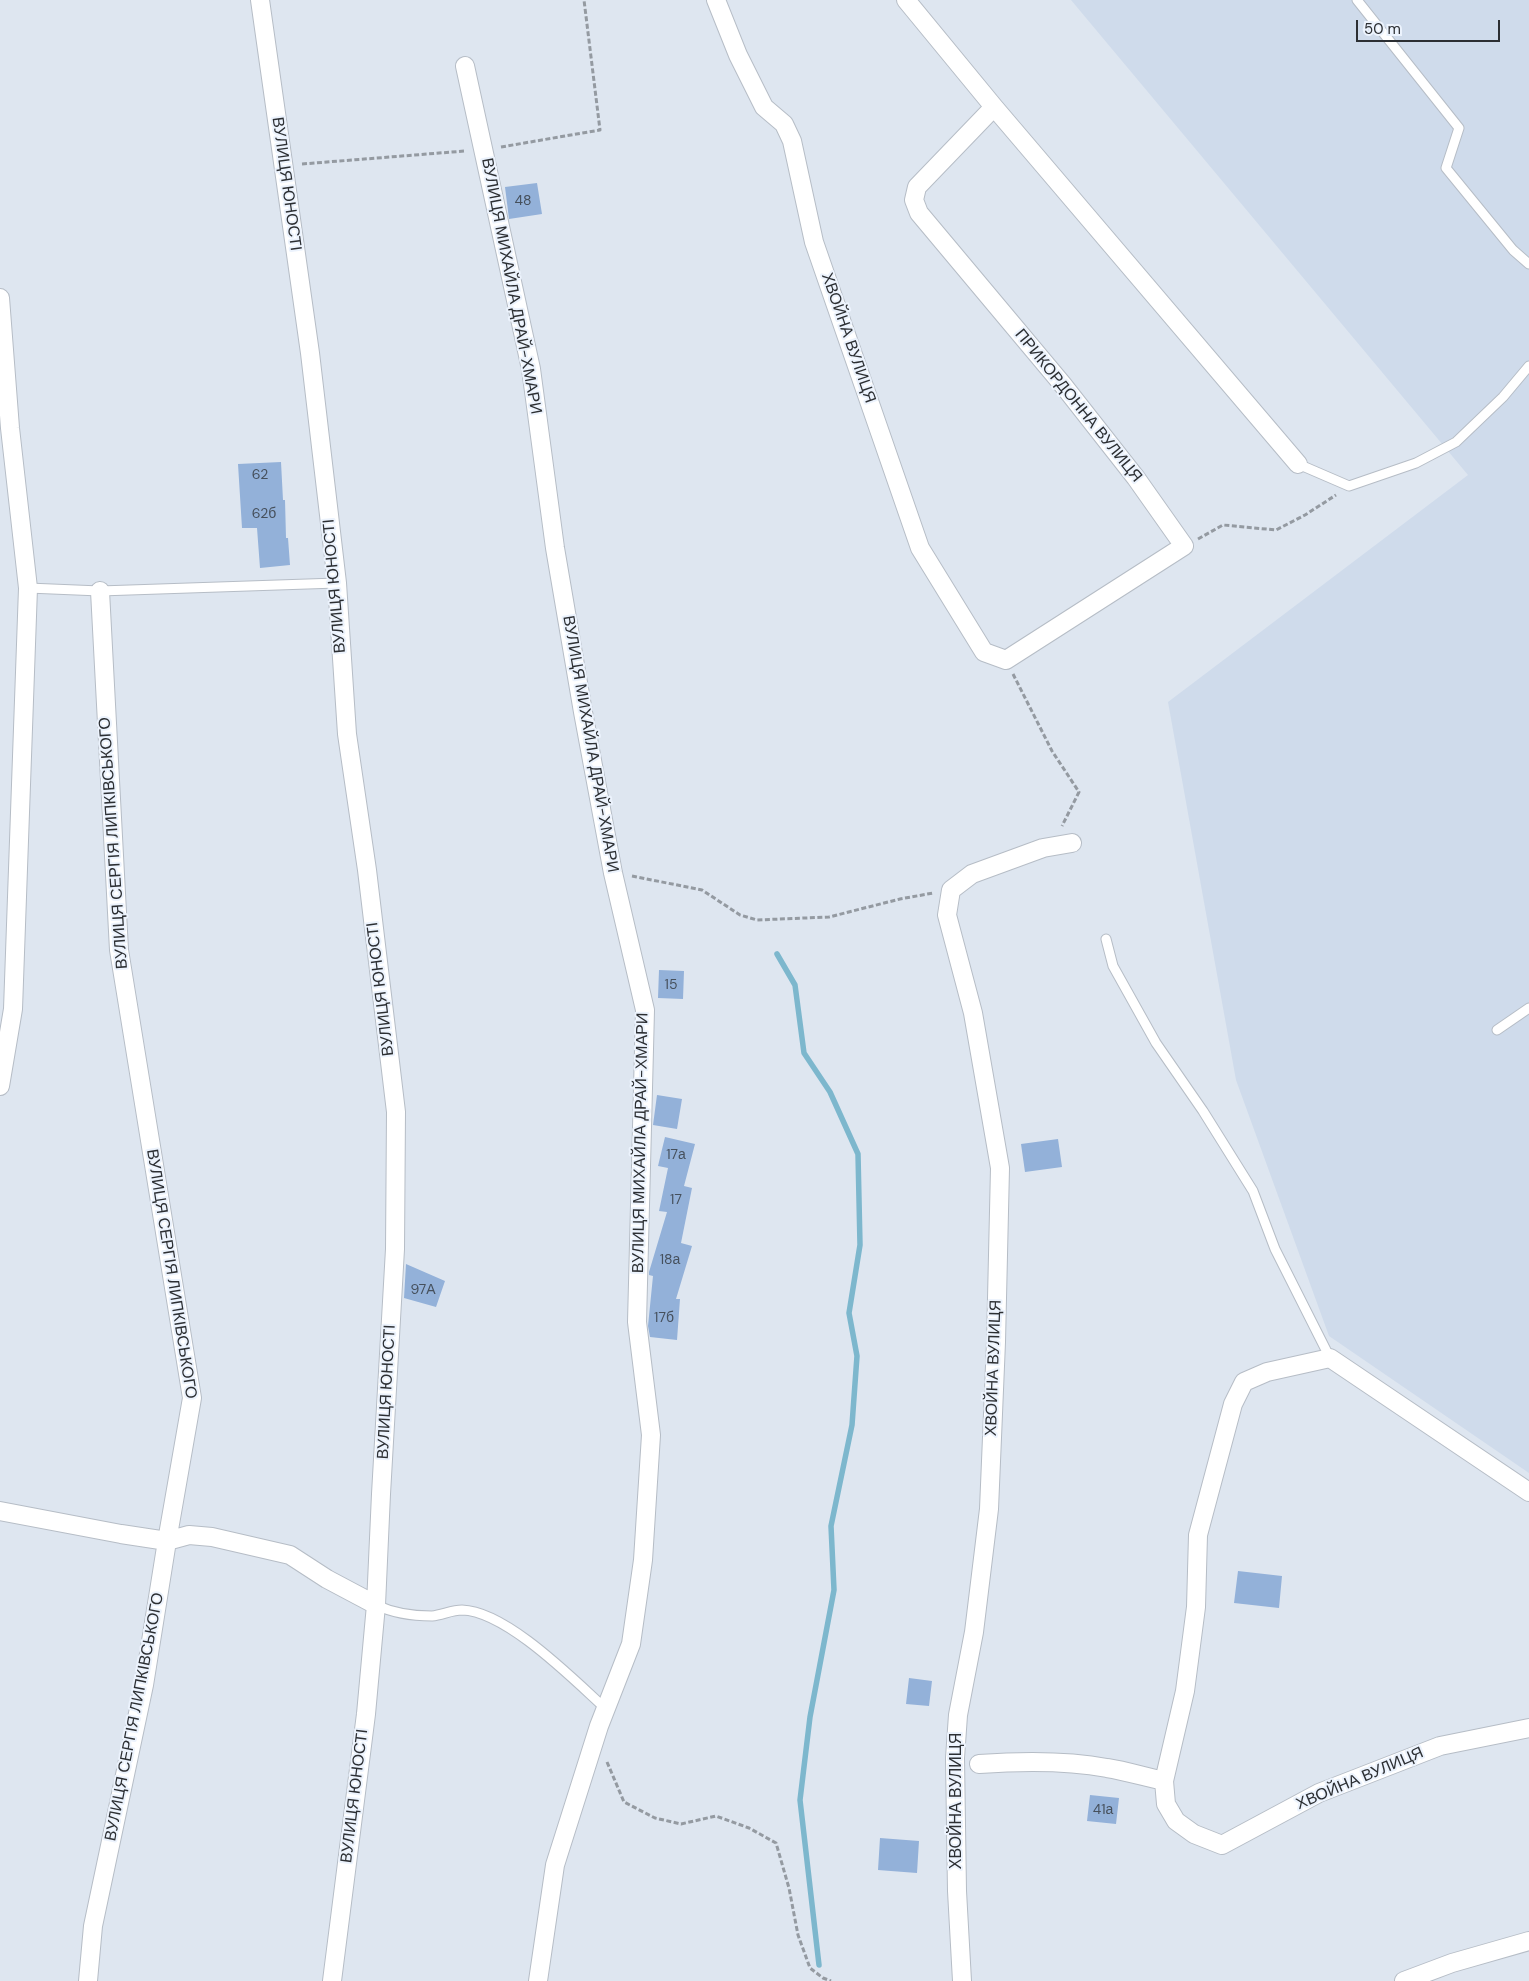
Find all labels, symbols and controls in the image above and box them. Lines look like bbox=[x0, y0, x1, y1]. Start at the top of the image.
scale bar bbox=[1359, 10, 1503, 42]
text: 50 m bbox=[1364, 19, 1401, 39]
street label: ВУЛИЦЯ ЮНОСТІ bbox=[267, 116, 305, 252]
street label: ВУЛИЦЯ МИХАЙЛА ДРАЙ-ХМАРИ bbox=[477, 156, 545, 416]
house number: 48 bbox=[514, 193, 532, 209]
street label: ХВОЙНА ВУЛИЦЯ bbox=[817, 270, 879, 406]
street label: ПРИКОРДОННА ВУЛИЦЯ bbox=[1010, 326, 1146, 486]
house number: 62 bbox=[252, 467, 268, 483]
house number: 62б bbox=[252, 506, 276, 522]
street label: ВУЛИЦЯ ЮНОСТІ bbox=[320, 518, 350, 654]
street label: ВУЛИЦЯ МИХАЙЛА ДРАЙ-ХМАРИ bbox=[558, 614, 622, 874]
street label: ВУЛИЦЯ СЕРГІЯ ЛИПКІВСЬКОГО bbox=[96, 716, 132, 970]
street label: ВУЛИЦЯ ЮНОСТІ bbox=[363, 921, 399, 1057]
house number: 15 bbox=[665, 977, 677, 993]
street label: ВУЛИЦЯ МИХАЙЛА ДРАЙ-ХМАРИ bbox=[629, 1013, 653, 1273]
house number: 17а bbox=[666, 1147, 686, 1163]
street label: ВУЛИЦЯ СЕРГІЯ ЛИПКІВСЬКОГО bbox=[142, 1148, 200, 1400]
house number: 17 bbox=[670, 1192, 682, 1208]
house number: 18а bbox=[660, 1252, 680, 1268]
house number: 97А bbox=[410, 1282, 436, 1298]
street label: ХВОЙНА ВУЛИЦЯ bbox=[982, 1300, 1006, 1436]
house number: 17б bbox=[654, 1310, 674, 1326]
street label: ВУЛИЦЯ ЮНОСТІ bbox=[374, 1324, 400, 1460]
street label: ВУЛИЦЯ СЕРГІЯ ЛИПКІВСЬКОГО bbox=[101, 1591, 169, 1843]
street label: ВУЛИЦЯ ЮНОСТІ bbox=[337, 1728, 373, 1864]
street label: ХВОЙНА ВУЛИЦЯ bbox=[947, 1733, 967, 1869]
street label: ХВОЙНА ВУЛИЦЯ bbox=[1293, 1744, 1427, 1814]
house number: 41а bbox=[1093, 1802, 1113, 1818]

